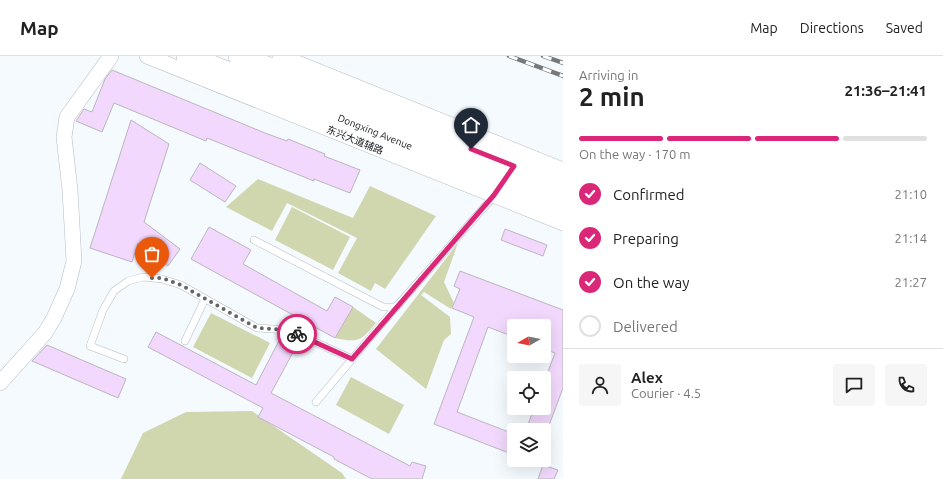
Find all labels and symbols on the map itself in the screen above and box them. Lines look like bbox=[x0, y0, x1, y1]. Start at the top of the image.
pin bbox=[454, 108, 488, 149]
street label: Dongxing Avenue bbox=[336, 112, 414, 152]
street label: 东兴大道辅路 bbox=[325, 124, 385, 156]
pin bbox=[135, 237, 169, 278]
courier bbox=[277, 314, 317, 354]
north arrow bbox=[507, 319, 551, 363]

